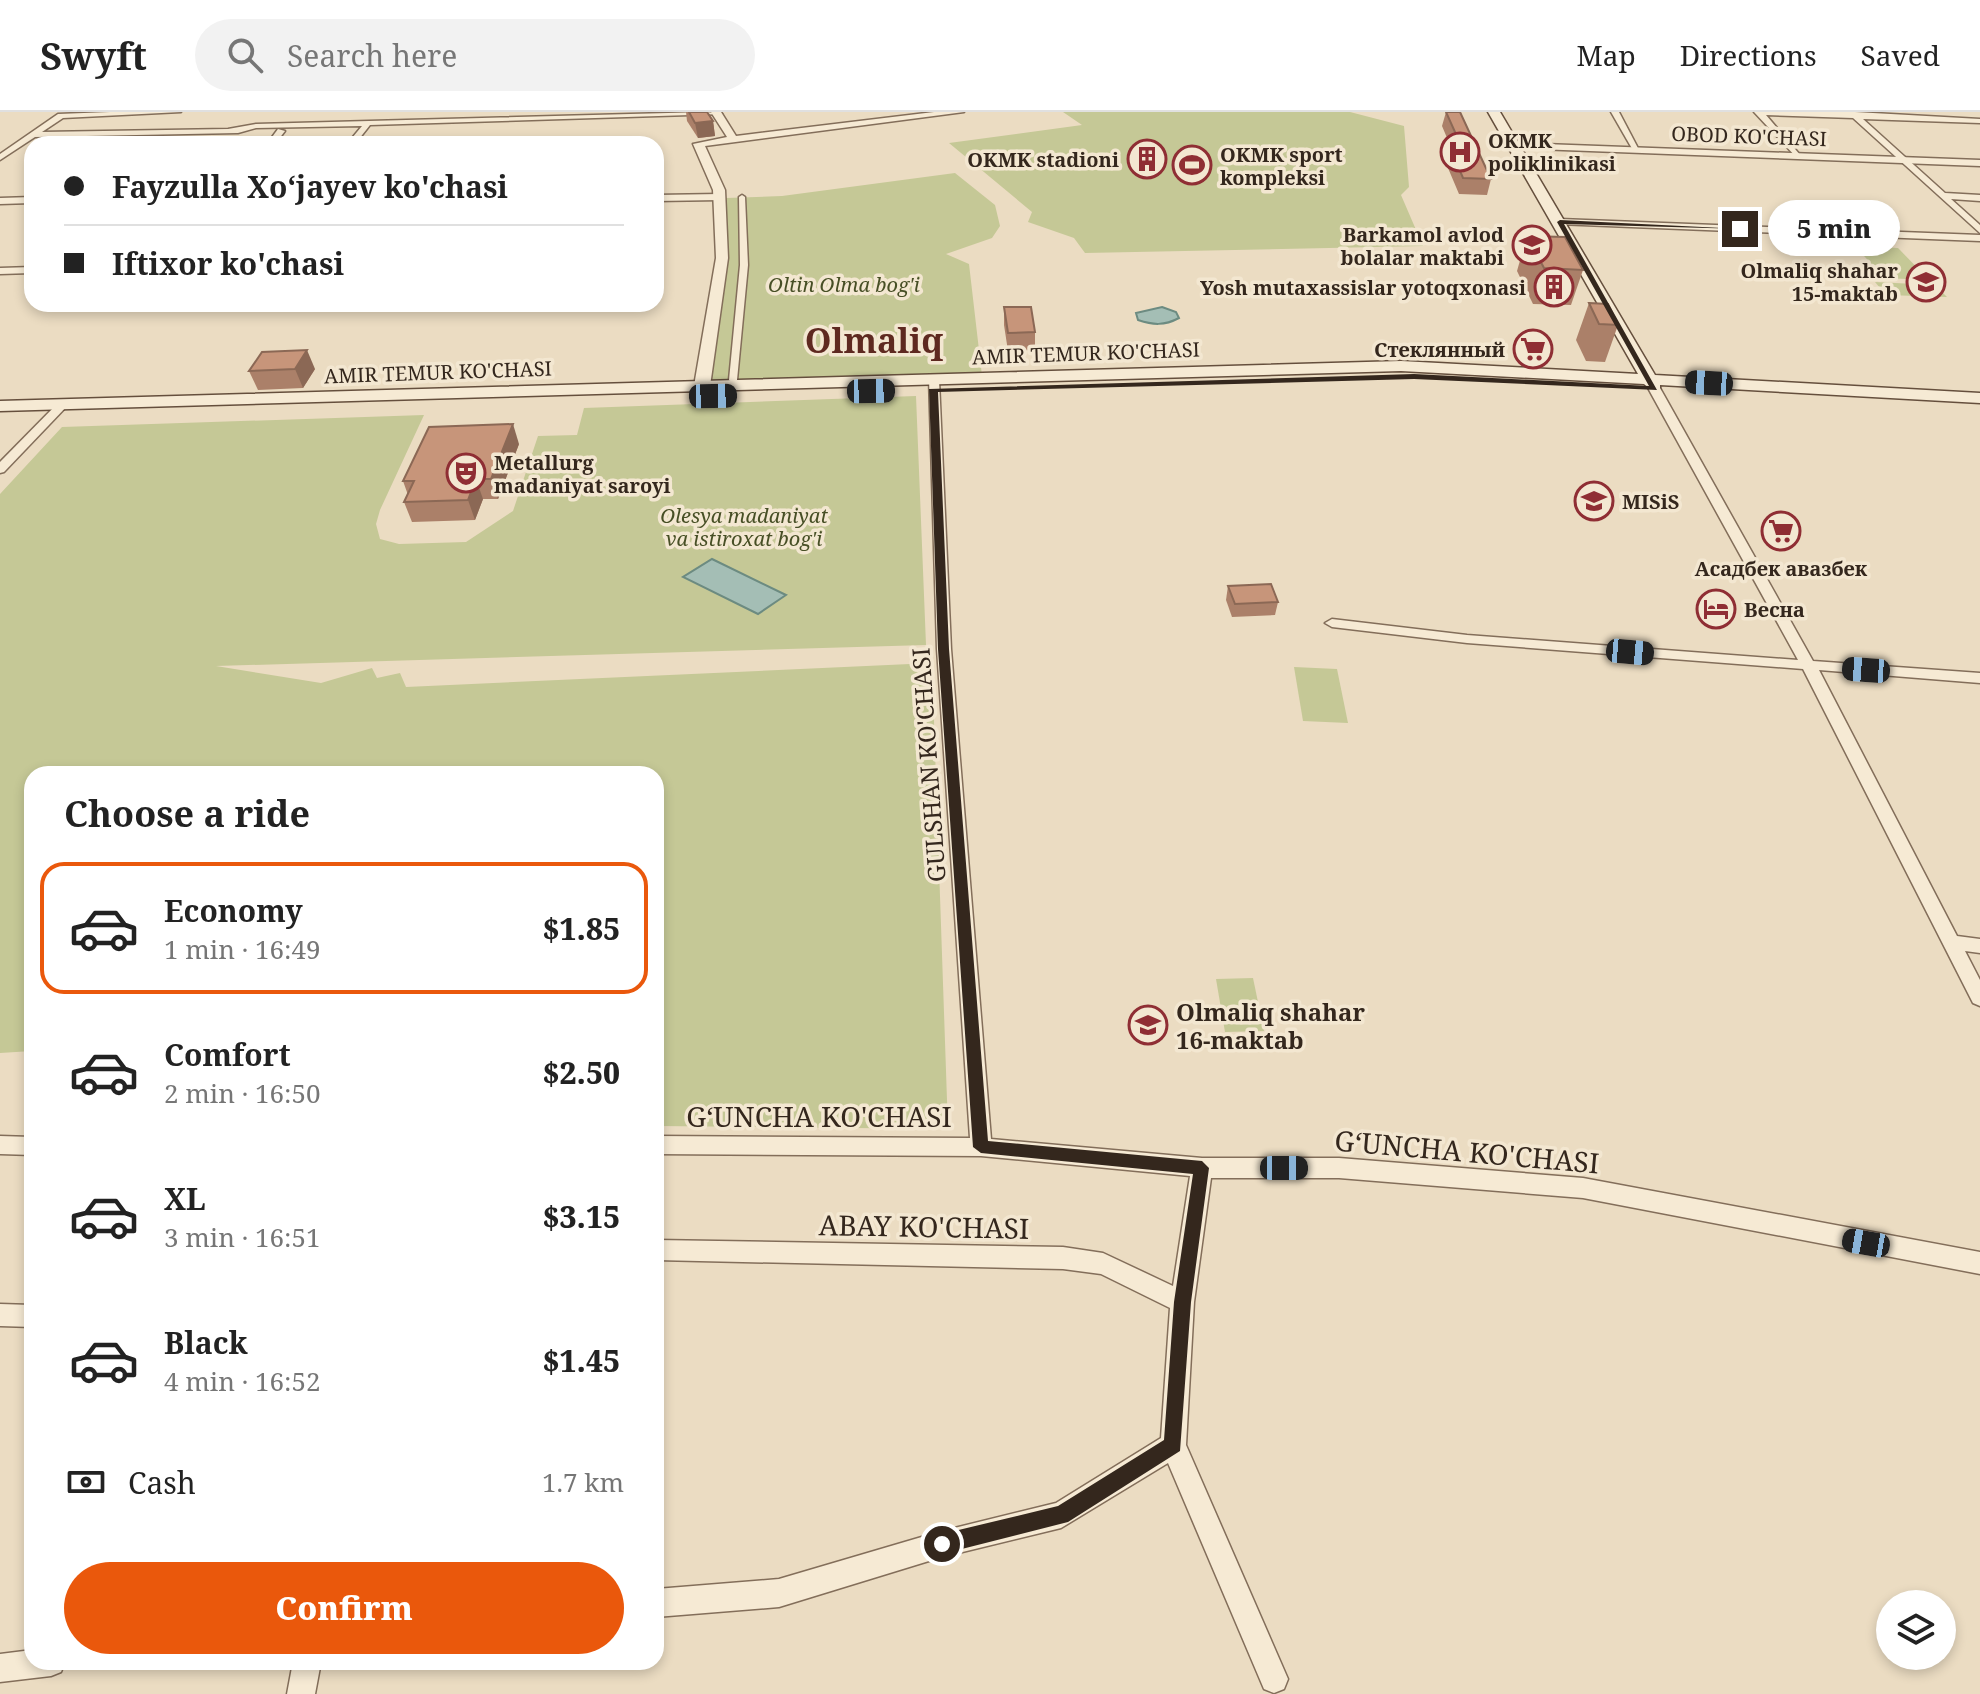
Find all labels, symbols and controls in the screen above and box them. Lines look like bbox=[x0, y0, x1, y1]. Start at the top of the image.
search box bbox=[195, 19, 755, 91]
text: Swyft bbox=[40, 29, 147, 81]
icon: search bbox=[223, 33, 267, 77]
text: Search here bbox=[287, 35, 457, 76]
text: Map bbox=[1576, 36, 1636, 74]
text: Directions bbox=[1680, 36, 1817, 74]
text: Saved bbox=[1861, 36, 1940, 74]
street label: OBOD KO'CHASI bbox=[1671, 120, 1827, 152]
place label: OKMK poliklinikasi bbox=[1488, 127, 1616, 177]
hospital icon: OKMK poliklinikasi bbox=[1439, 131, 1481, 173]
building icon: OKMK stadioni bbox=[1126, 138, 1168, 180]
place label: OKMK sport kompleksi bbox=[1220, 141, 1343, 191]
sports icon: OKMK sport kompleksi bbox=[1171, 144, 1213, 186]
place label: OKMK stadioni bbox=[967, 146, 1119, 173]
text: Fayzulla Xo‘jayev ko'chasi bbox=[112, 166, 508, 207]
callout: 5 min bbox=[1768, 201, 1900, 257]
text: 5 min bbox=[1797, 210, 1871, 246]
route end bbox=[1722, 211, 1758, 247]
place label: Barkamol avlod bolalar maktabi bbox=[1340, 221, 1504, 271]
school or university icon: Barkamol avlod bolalar maktabi bbox=[1511, 224, 1553, 266]
text: Iftixor ko'chasi bbox=[112, 243, 344, 284]
place label: Olmaliq shahar 15-maktab bbox=[1741, 257, 1899, 307]
school or university icon: Olmaliq shahar 15-maktab bbox=[1905, 261, 1947, 303]
building icon: Yosh mutaxassislar yotoqxonasi bbox=[1533, 266, 1575, 308]
park label: Oltin Olma bog'i bbox=[768, 271, 920, 298]
place label: Yosh mutaxassislar yotoqxonasi bbox=[1200, 274, 1526, 301]
district label: Olmaliq bbox=[805, 317, 943, 363]
supermarket icon: Стеклянный bbox=[1512, 328, 1554, 370]
street label: AMIR TEMUR KO'CHASI bbox=[972, 336, 1200, 370]
place label: Стеклянный bbox=[1374, 336, 1505, 363]
street label: AMIR TEMUR KO'CHASI bbox=[324, 355, 552, 389]
car bbox=[1684, 370, 1734, 396]
car bbox=[847, 379, 895, 403]
car bbox=[689, 384, 737, 408]
place label: Metallurg madaniyat saroyi bbox=[494, 449, 671, 499]
theatre icon: Metallurg madaniyat saroyi bbox=[445, 452, 487, 494]
school or university icon: MISiS bbox=[1573, 480, 1615, 522]
place label: MISiS bbox=[1622, 488, 1679, 515]
park label: Olesya madaniyat va istiroxat bog'i bbox=[660, 502, 828, 552]
supermarket icon: Асадбек авазбек bbox=[1760, 510, 1802, 552]
place label: Асадбек авазбек bbox=[1695, 555, 1868, 582]
hotel icon: Весна bbox=[1695, 588, 1737, 630]
place label: Весна bbox=[1744, 596, 1805, 623]
car bbox=[1605, 638, 1655, 666]
street label: GULSHAN KO'CHASI bbox=[903, 647, 953, 883]
car bbox=[1841, 656, 1891, 684]
text: Choose a ride bbox=[64, 789, 310, 838]
text: Economy bbox=[164, 890, 303, 931]
icon: car bbox=[68, 892, 140, 964]
text: $1.85 bbox=[543, 908, 620, 949]
text: 1 min · 16:49 bbox=[164, 931, 321, 967]
place label: Olmaliq shahar 16-maktab bbox=[1176, 995, 1365, 1056]
school or university icon: Olmaliq shahar 16-maktab bbox=[1127, 1004, 1169, 1046]
text: Comfort bbox=[164, 1034, 291, 1075]
icon: car bbox=[68, 1036, 140, 1108]
text: $2.50 bbox=[543, 1052, 620, 1093]
text: 2 min · 16:50 bbox=[164, 1075, 321, 1111]
street label: G‘UNCHA KO'CHASI bbox=[686, 1097, 952, 1135]
street label: G‘UNCHA KO'CHASI bbox=[1333, 1121, 1601, 1181]
car bbox=[1260, 1156, 1308, 1180]
text: XL bbox=[164, 1178, 206, 1219]
icon: car bbox=[68, 1180, 140, 1252]
text: $3.15 bbox=[543, 1196, 620, 1237]
street label: ABAY KO'CHASI bbox=[818, 1205, 1030, 1247]
text: 3 min · 16:51 bbox=[164, 1219, 321, 1255]
car bbox=[1840, 1227, 1892, 1259]
text: Black bbox=[164, 1322, 248, 1363]
icon: car bbox=[68, 1324, 140, 1396]
text: $1.45 bbox=[543, 1340, 620, 1381]
text: 4 min · 16:52 bbox=[164, 1363, 321, 1399]
icon: cash bbox=[64, 1460, 108, 1504]
text: Cash bbox=[128, 1462, 196, 1503]
text: 1.7 km bbox=[542, 1464, 624, 1500]
route start bbox=[924, 1526, 960, 1562]
button: Confirm bbox=[64, 1562, 624, 1654]
map controls bbox=[1876, 1590, 1956, 1670]
button: layers bbox=[1876, 1590, 1956, 1670]

